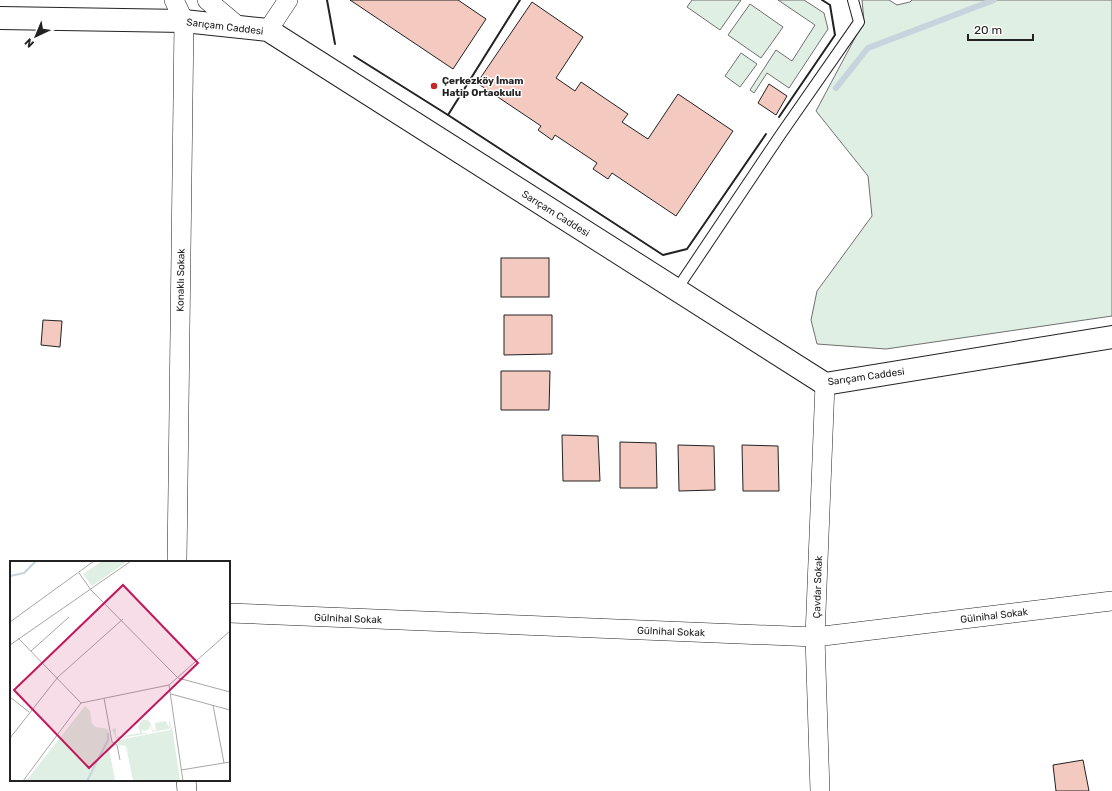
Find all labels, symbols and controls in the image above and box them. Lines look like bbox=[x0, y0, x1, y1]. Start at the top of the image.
north arrow bbox=[16, 16, 56, 56]
street label: Sarıçam Caddesi bbox=[186, 16, 264, 38]
scale bar bbox=[968, 16, 1033, 42]
text: 20 m bbox=[974, 23, 1002, 37]
text: N bbox=[22, 35, 37, 50]
place label: Çerkezköy İmam Hatip Ortaokulu bbox=[442, 75, 523, 99]
marker: Çerkezköy İmam Hatip Ortaokulu bbox=[429, 81, 439, 91]
street label: Sarıçam Caddesi bbox=[519, 188, 592, 239]
street label: Konaklı Sokak bbox=[174, 247, 188, 312]
street label: Sarıçam Caddesi bbox=[827, 366, 905, 388]
street label: Çavdar Sokak bbox=[811, 555, 825, 619]
inset map bbox=[10, 561, 230, 781]
street label: Gülnihal Sokak bbox=[960, 606, 1029, 626]
street label: Gülnihal Sokak bbox=[314, 612, 383, 626]
street label: Gülnihal Sokak bbox=[637, 625, 706, 639]

